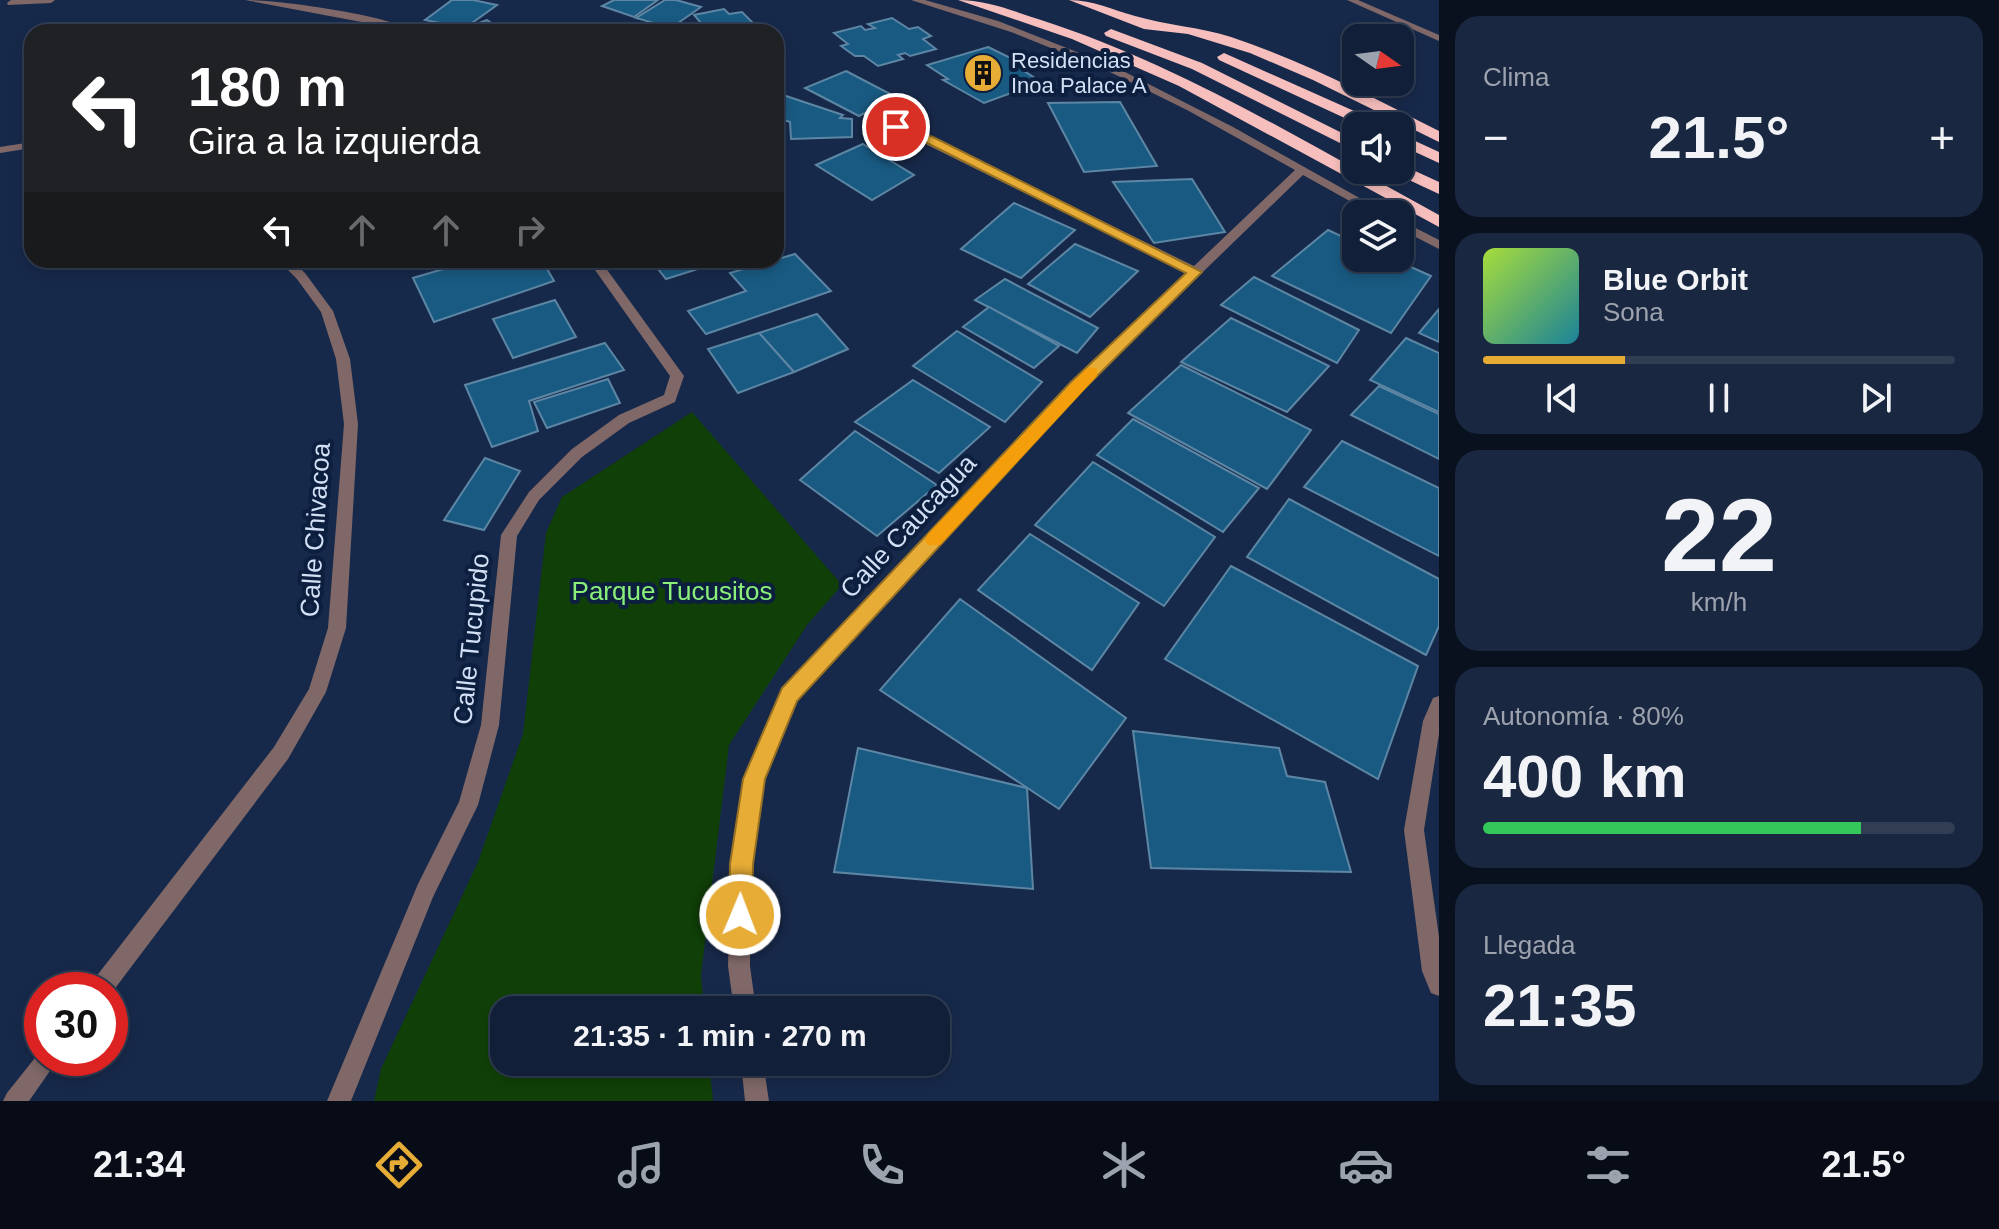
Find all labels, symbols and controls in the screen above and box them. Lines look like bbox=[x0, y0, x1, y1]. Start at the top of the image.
north arrow bbox=[1342, 24, 1414, 96]
map controls bbox=[1342, 24, 1414, 272]
place label: Residencias Inoa Palace A bbox=[1011, 48, 1147, 98]
building icon: Residencias Inoa Palace A bbox=[962, 52, 1004, 94]
text: 180 m bbox=[188, 55, 347, 118]
icon: left bbox=[56, 56, 160, 160]
text: Clima bbox=[1483, 62, 1549, 92]
pin bbox=[862, 93, 930, 161]
text: 21.5° bbox=[1649, 104, 1789, 171]
icon: arrive bbox=[874, 105, 918, 149]
button: sound bbox=[1342, 112, 1414, 184]
text: − bbox=[1483, 113, 1509, 162]
text: + bbox=[1929, 113, 1955, 162]
text: Gira a la izquierda bbox=[188, 121, 480, 162]
button: layers bbox=[1342, 200, 1414, 272]
icon: left bbox=[256, 208, 300, 252]
icon: ahead bbox=[340, 208, 384, 252]
icon: ahead bbox=[424, 208, 468, 252]
icon: right bbox=[508, 208, 552, 252]
text: Blue Orbit bbox=[1603, 263, 1748, 296]
text: Sona bbox=[1603, 297, 1664, 327]
icon: previous bbox=[1540, 376, 1584, 420]
icon: pause bbox=[1697, 376, 1741, 420]
icon: next bbox=[1854, 376, 1898, 420]
street label: Calle Chivacoa bbox=[294, 441, 336, 618]
street label: Calle Caucagua bbox=[834, 448, 982, 604]
text: 22 bbox=[1661, 477, 1777, 593]
street label: Calle Tucupido bbox=[447, 552, 495, 726]
park label: Parque Tucusitos bbox=[572, 576, 772, 606]
text: km/h bbox=[1691, 587, 1747, 617]
text: Autonomía · 80% bbox=[1483, 701, 1684, 731]
text: 400 km bbox=[1483, 743, 1687, 810]
position arrow bbox=[698, 873, 782, 957]
text: Llegada bbox=[1483, 930, 1576, 960]
speed limit sign: 30 bbox=[24, 972, 128, 1076]
text: 21:35 bbox=[1483, 972, 1636, 1039]
text: 21:35 · 1 min · 270 m bbox=[573, 1019, 867, 1052]
icon: directions bbox=[371, 1137, 427, 1193]
icon: music bbox=[613, 1137, 669, 1193]
icon: phone bbox=[854, 1137, 910, 1193]
icon: climate bbox=[1096, 1137, 1152, 1193]
icon: car bbox=[1338, 1137, 1394, 1193]
icon: filters bbox=[1580, 1137, 1636, 1193]
text: 21:34 bbox=[93, 1144, 185, 1185]
text: 21.5° bbox=[1822, 1144, 1906, 1185]

